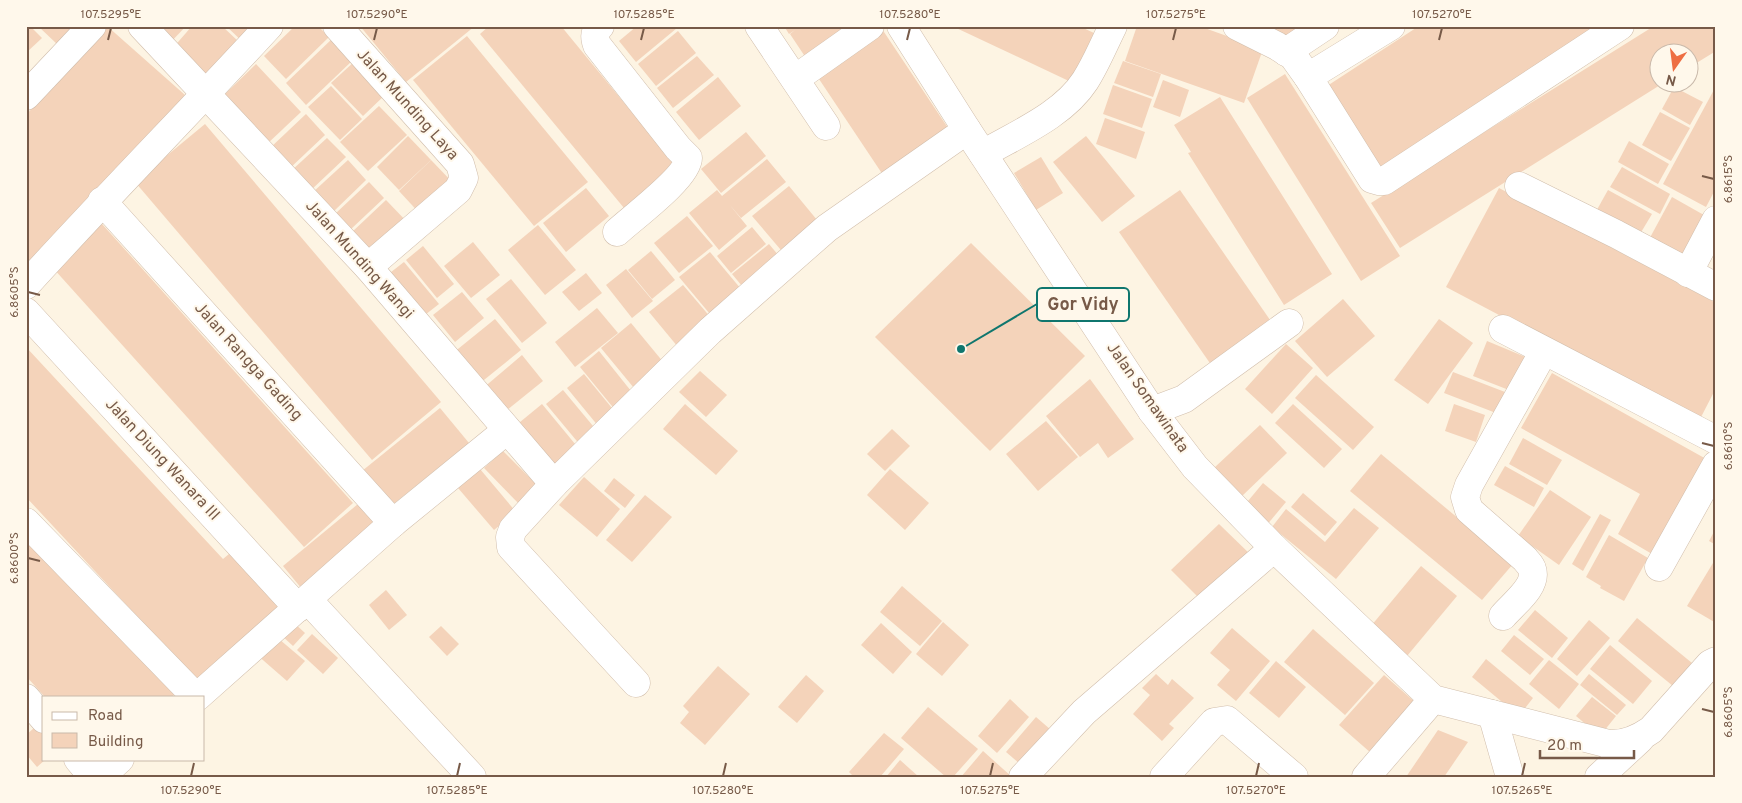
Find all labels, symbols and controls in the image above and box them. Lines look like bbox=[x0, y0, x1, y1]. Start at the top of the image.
text: 107.5295°E bbox=[80, 7, 142, 23]
text: 107.5290°E bbox=[346, 7, 408, 23]
text: 107.5285°E bbox=[613, 7, 675, 23]
text: 107.5280°E bbox=[879, 7, 941, 23]
text: 107.5275°E bbox=[1146, 7, 1206, 23]
text: 107.5270°E bbox=[1412, 7, 1472, 23]
north arrow bbox=[1650, 42, 1700, 92]
street label: Jalan Munding Laya bbox=[352, 45, 462, 165]
text: N bbox=[1664, 70, 1678, 89]
text: 6.8615°S bbox=[1721, 155, 1737, 203]
street label: Jalan Munding Wangi bbox=[300, 197, 418, 323]
text: 6.8605°S bbox=[7, 266, 23, 318]
callout: Gor Vidy bbox=[1037, 288, 1129, 321]
text: Gor Vidy bbox=[1047, 294, 1119, 317]
street label: Jalan Rangga Gading bbox=[190, 299, 306, 425]
street label: Jalan Somawinata bbox=[1102, 339, 1192, 457]
street label: Jalan Diung Wanara III bbox=[100, 395, 224, 525]
text: 6.8610°S bbox=[1721, 422, 1737, 470]
text: 6.8600°S bbox=[7, 532, 23, 584]
text: 6.8605°S bbox=[1721, 686, 1737, 738]
legend bbox=[42, 696, 205, 760]
text: Road bbox=[88, 707, 123, 726]
scale bar bbox=[1540, 728, 1633, 760]
text: Building bbox=[88, 733, 143, 752]
text: 20 m bbox=[1547, 737, 1582, 756]
text: 107.5290°E bbox=[160, 783, 222, 799]
text: 107.5285°E bbox=[426, 783, 488, 799]
text: 107.5280°E bbox=[692, 783, 754, 799]
text: 107.5275°E bbox=[960, 783, 1020, 799]
text: 107.5270°E bbox=[1226, 783, 1286, 799]
text: 107.5265°E bbox=[1491, 783, 1553, 799]

